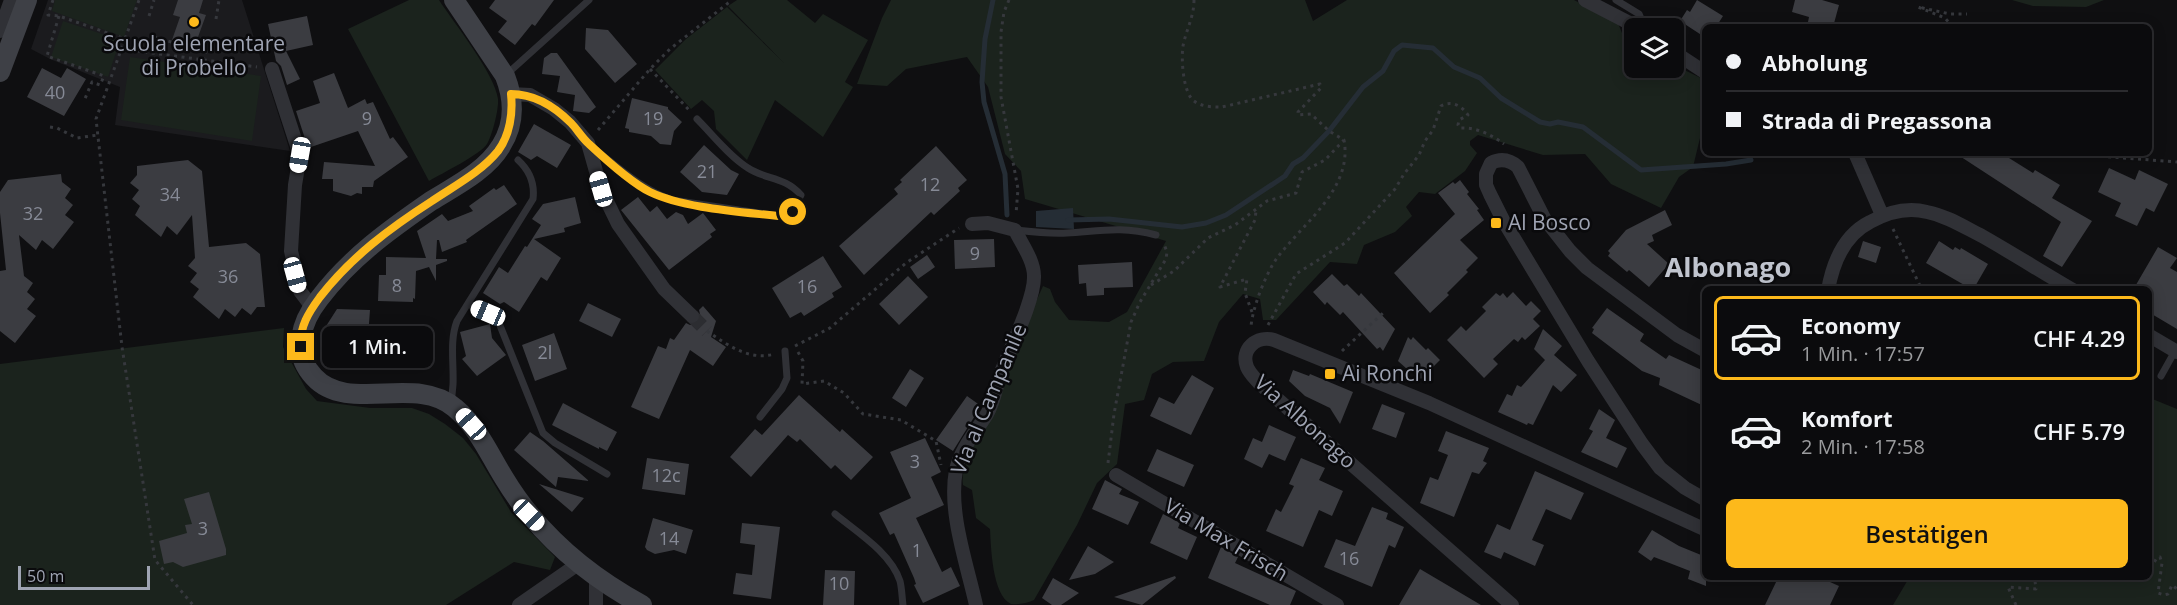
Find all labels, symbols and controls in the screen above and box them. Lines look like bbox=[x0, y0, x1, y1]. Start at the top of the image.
marker: Scuola elementare di Probello bbox=[187, 15, 201, 29]
map controls bbox=[1624, 18, 1684, 78]
button: layers bbox=[1624, 18, 1684, 78]
place label: Scuola elementare di Probello bbox=[103, 29, 285, 81]
text: Abholung bbox=[1762, 47, 1867, 77]
house number: 40 bbox=[45, 80, 65, 104]
text: Strada di Pregassona bbox=[1762, 105, 1992, 135]
house number: 9 bbox=[362, 106, 372, 130]
house number: 19 bbox=[643, 106, 663, 130]
car bbox=[288, 136, 312, 174]
house number: 21 bbox=[697, 159, 717, 183]
car bbox=[587, 169, 615, 209]
house number: 12 bbox=[920, 172, 940, 196]
house number: 34 bbox=[160, 182, 180, 206]
route start bbox=[779, 198, 806, 225]
house number: 32 bbox=[23, 201, 43, 225]
place label: Al Bosco bbox=[1508, 208, 1591, 236]
marker: Al Bosco bbox=[1489, 216, 1503, 230]
house number: 9 bbox=[970, 241, 980, 265]
district label: Albonago bbox=[1665, 248, 1791, 285]
car bbox=[282, 255, 308, 295]
house number: 36 bbox=[218, 264, 238, 288]
house number: 8 bbox=[392, 273, 402, 297]
house number: 16 bbox=[797, 274, 817, 298]
car bbox=[468, 298, 508, 328]
text: Economy bbox=[1801, 310, 1900, 340]
icon: car bbox=[1729, 311, 1783, 365]
street label: Via al Campanile bbox=[944, 319, 1033, 478]
text: CHF 4.29 bbox=[2033, 323, 2125, 353]
callout: 1 Min. bbox=[322, 326, 433, 368]
route end bbox=[287, 333, 314, 360]
text: 1 Min. bbox=[348, 333, 407, 360]
house number: 2l bbox=[538, 340, 552, 364]
text: 1 Min. · 17:57 bbox=[1801, 340, 1925, 367]
place label: Ai Ronchi bbox=[1342, 359, 1433, 387]
marker: Ai Ronchi bbox=[1323, 367, 1337, 381]
street label: Via Albonago bbox=[1249, 368, 1362, 474]
text: Komfort bbox=[1801, 403, 1893, 433]
icon: car bbox=[1729, 404, 1783, 458]
car bbox=[452, 405, 490, 443]
text: CHF 5.79 bbox=[2033, 416, 2125, 446]
text: 2 Min. · 17:58 bbox=[1801, 433, 1925, 460]
house number: 3 bbox=[910, 449, 920, 473]
house number: 12c bbox=[651, 463, 681, 487]
street label: Via Max Frisch bbox=[1159, 491, 1294, 587]
car bbox=[510, 496, 548, 534]
button: Bestätigen bbox=[1726, 499, 2128, 568]
house number: 3 bbox=[198, 516, 208, 540]
house number: 14 bbox=[659, 526, 679, 550]
house number: 1 bbox=[912, 538, 922, 562]
house number: 16 bbox=[1339, 546, 1359, 570]
scale bar bbox=[18, 563, 150, 590]
text: 50 m bbox=[27, 565, 64, 587]
house number: 10 bbox=[829, 571, 849, 595]

